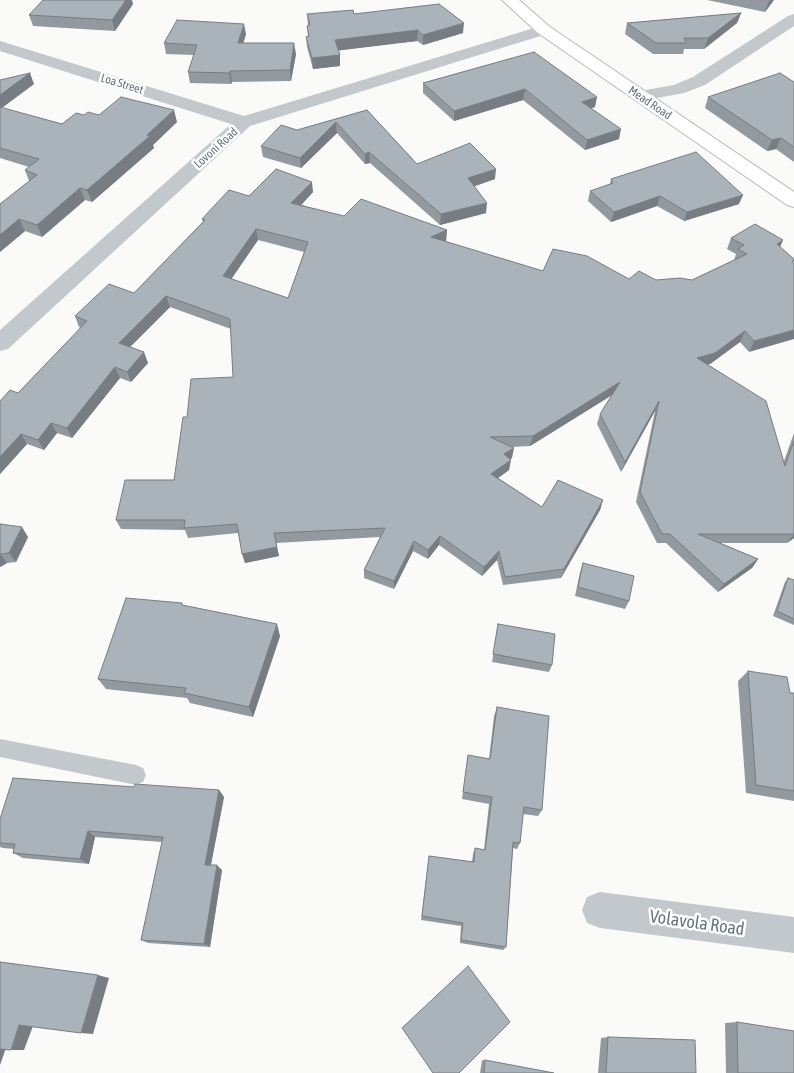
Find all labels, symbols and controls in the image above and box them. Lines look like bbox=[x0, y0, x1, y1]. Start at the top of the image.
street label: Loa Street bbox=[99, 71, 145, 97]
street label: Mead Road bbox=[626, 83, 674, 123]
street label: Lovoni Road bbox=[191, 125, 241, 171]
street label: Volavola Road bbox=[648, 906, 746, 940]

